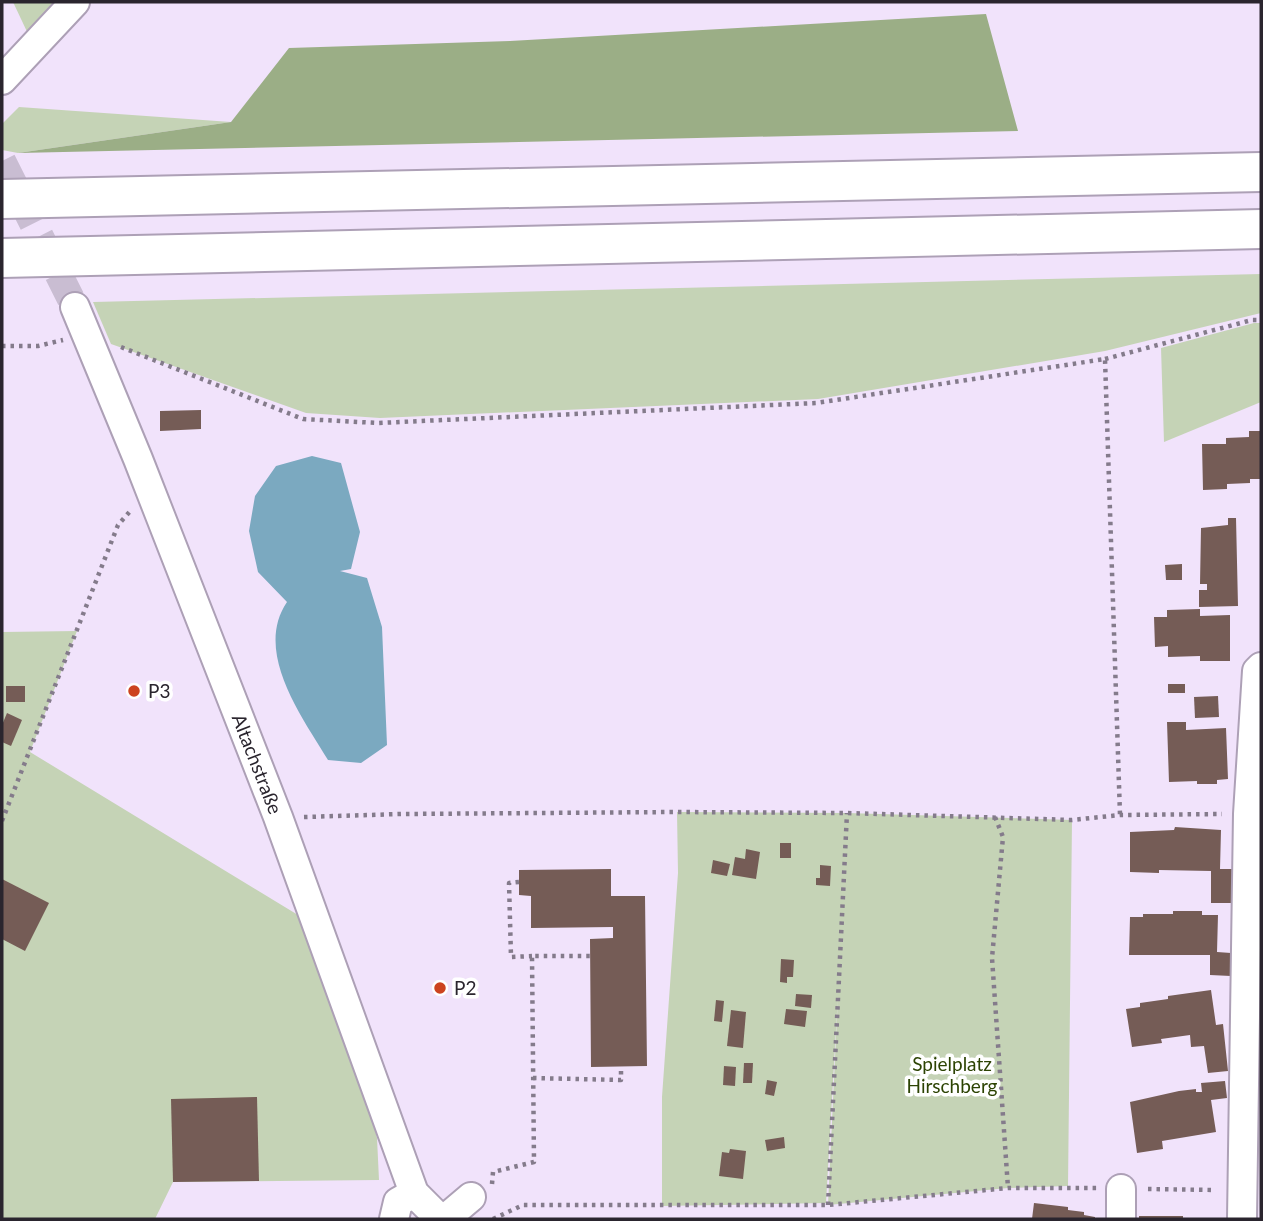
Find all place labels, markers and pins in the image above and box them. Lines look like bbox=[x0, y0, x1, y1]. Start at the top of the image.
place label: P3 bbox=[148, 679, 170, 702]
marker: P3 bbox=[126, 683, 142, 699]
place label: P2 bbox=[454, 976, 476, 999]
marker: P2 bbox=[432, 980, 448, 996]

